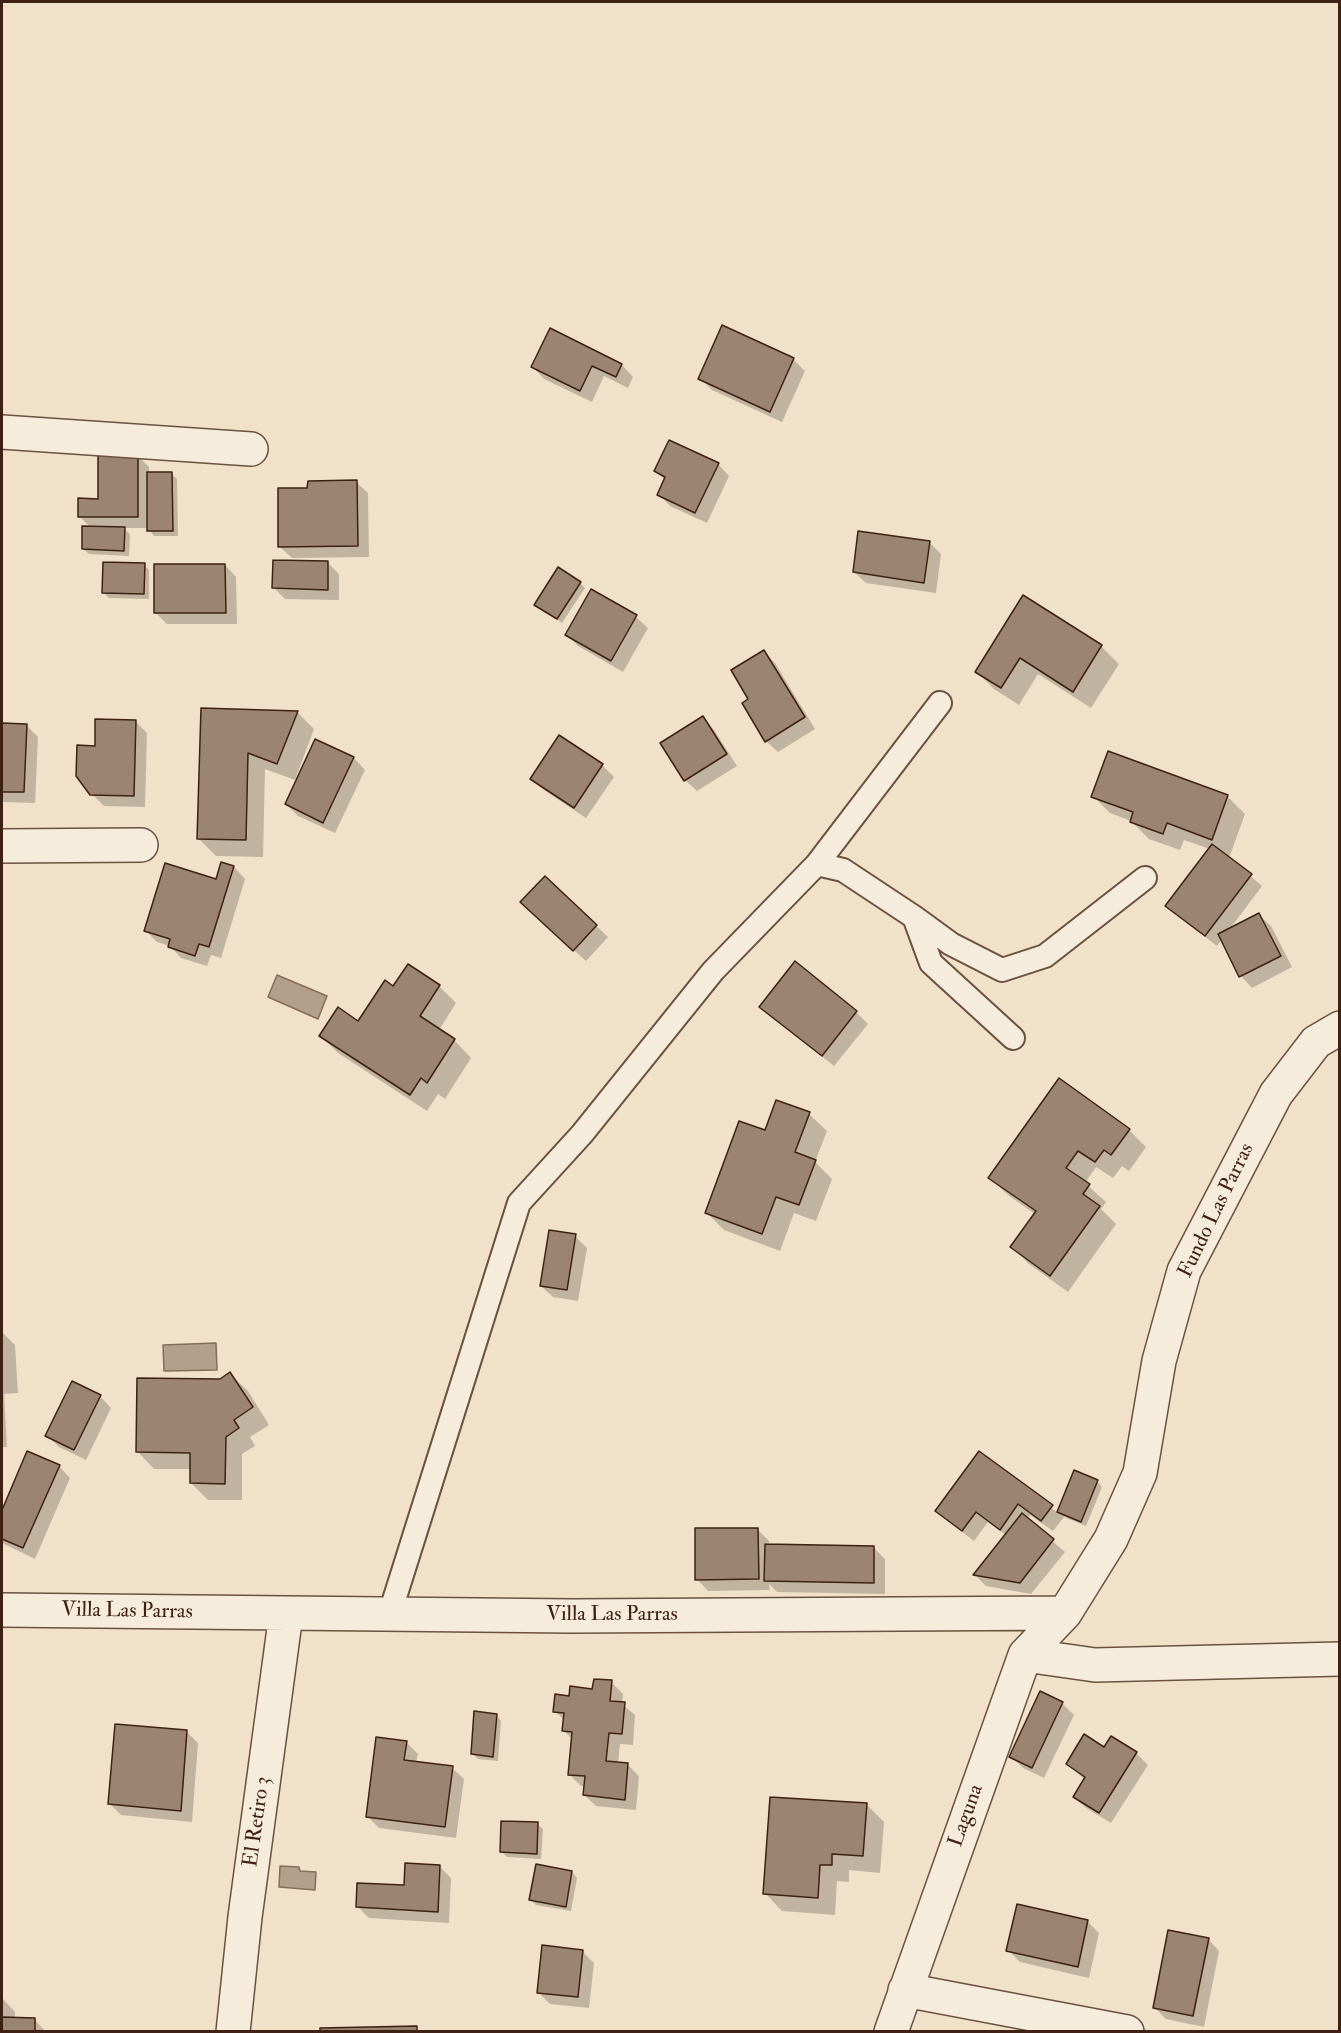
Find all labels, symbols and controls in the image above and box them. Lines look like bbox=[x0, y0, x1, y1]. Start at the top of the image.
street label: Fundo Las Parras bbox=[1174, 1140, 1260, 1282]
street label: Villa Las Parras bbox=[61, 1598, 193, 1626]
street label: Villa Las Parras bbox=[546, 1602, 678, 1628]
street label: El Retiro 3 bbox=[239, 1775, 277, 1869]
street label: Laguna bbox=[944, 1781, 990, 1851]

